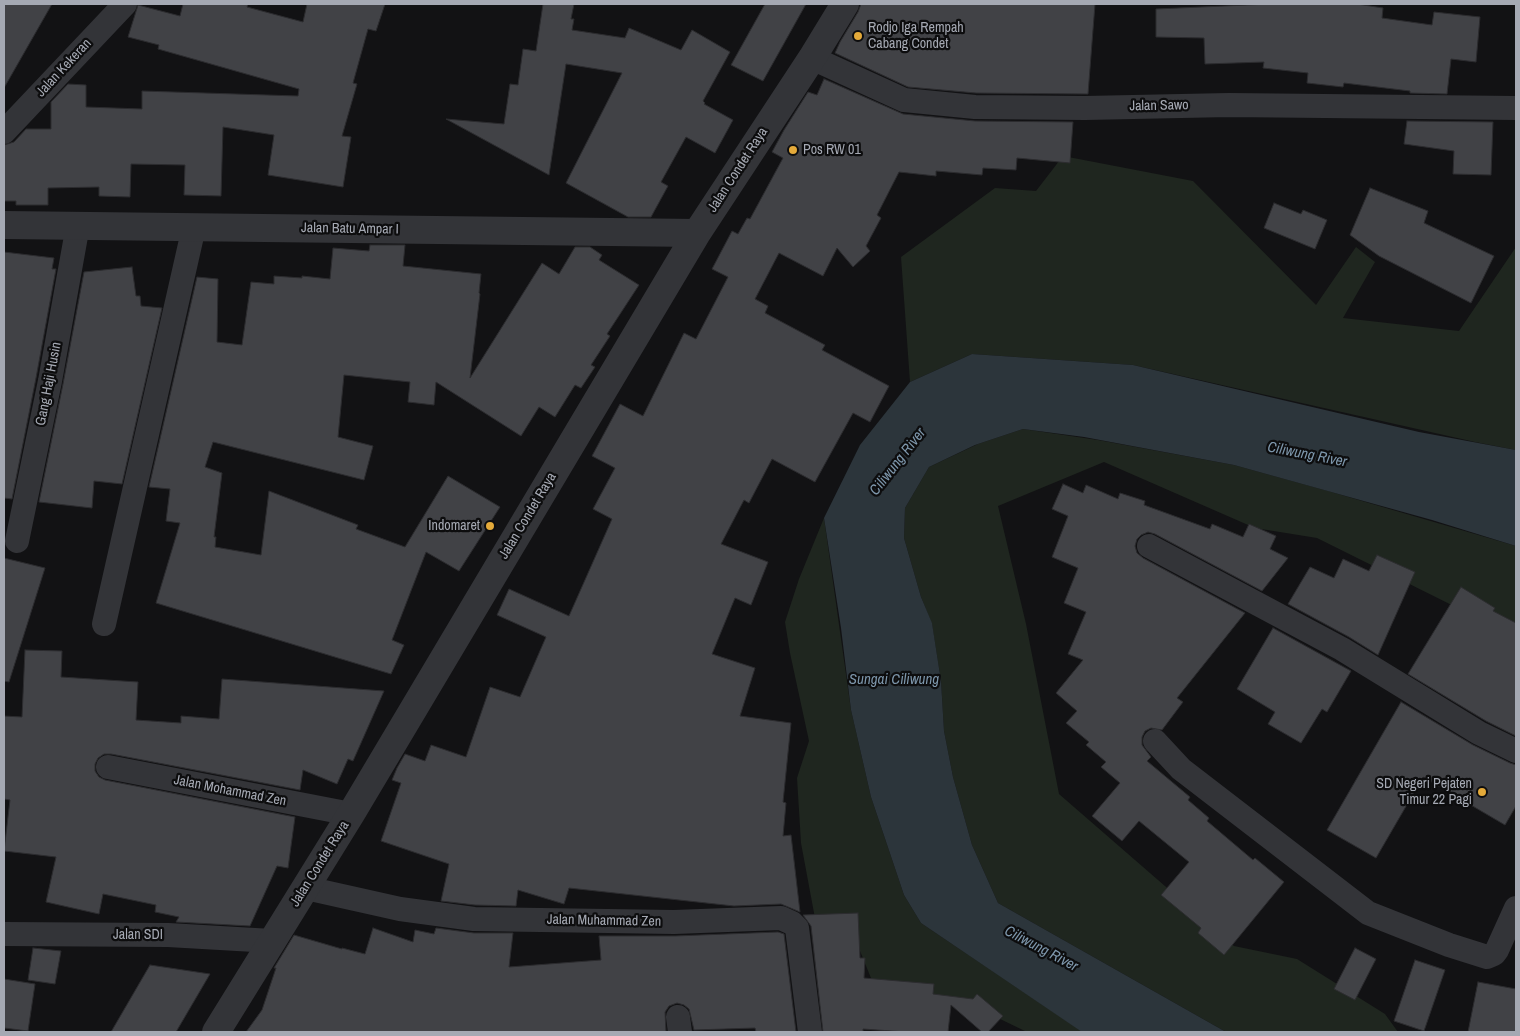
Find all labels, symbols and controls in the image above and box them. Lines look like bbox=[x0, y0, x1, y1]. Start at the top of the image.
place label: Rodjo Iga Rempah Cabang Condet bbox=[868, 20, 964, 52]
marker: Rodjo Iga Rempah Cabang Condet bbox=[852, 30, 864, 42]
street label: Jalan Kekeran bbox=[33, 35, 95, 101]
street label: Jalan Sawo bbox=[1129, 97, 1189, 115]
street label: Jalan Condet Raya bbox=[704, 124, 772, 216]
place label: Pos RW 01 bbox=[803, 142, 861, 158]
marker: Pos RW 01 bbox=[787, 144, 799, 156]
street label: Jalan Batu Ampar I bbox=[301, 220, 399, 238]
street label: Gang Haji Husin bbox=[33, 341, 65, 427]
water label: Ciliwung River bbox=[866, 425, 930, 499]
water label: Ciliwung River bbox=[1266, 438, 1348, 472]
street label: Jalan Condet Raya bbox=[496, 470, 560, 562]
place label: Indomaret bbox=[428, 518, 480, 534]
marker: Indomaret bbox=[484, 520, 496, 532]
water label: Sungai Ciliwung bbox=[849, 671, 939, 689]
street label: Jalan Mohammad Zen bbox=[172, 772, 288, 810]
place label: SD Negeri Pejaten Timur 22 Pagi bbox=[1376, 776, 1472, 809]
marker: SD Negeri Pejaten Timur 22 Pagi bbox=[1476, 786, 1488, 798]
street label: Jalan Condet Raya bbox=[287, 818, 353, 910]
street label: Jalan Muhammad Zen bbox=[547, 912, 661, 930]
water label: Ciliwung River bbox=[1001, 922, 1081, 976]
street label: Jalan SDI bbox=[113, 927, 163, 943]

